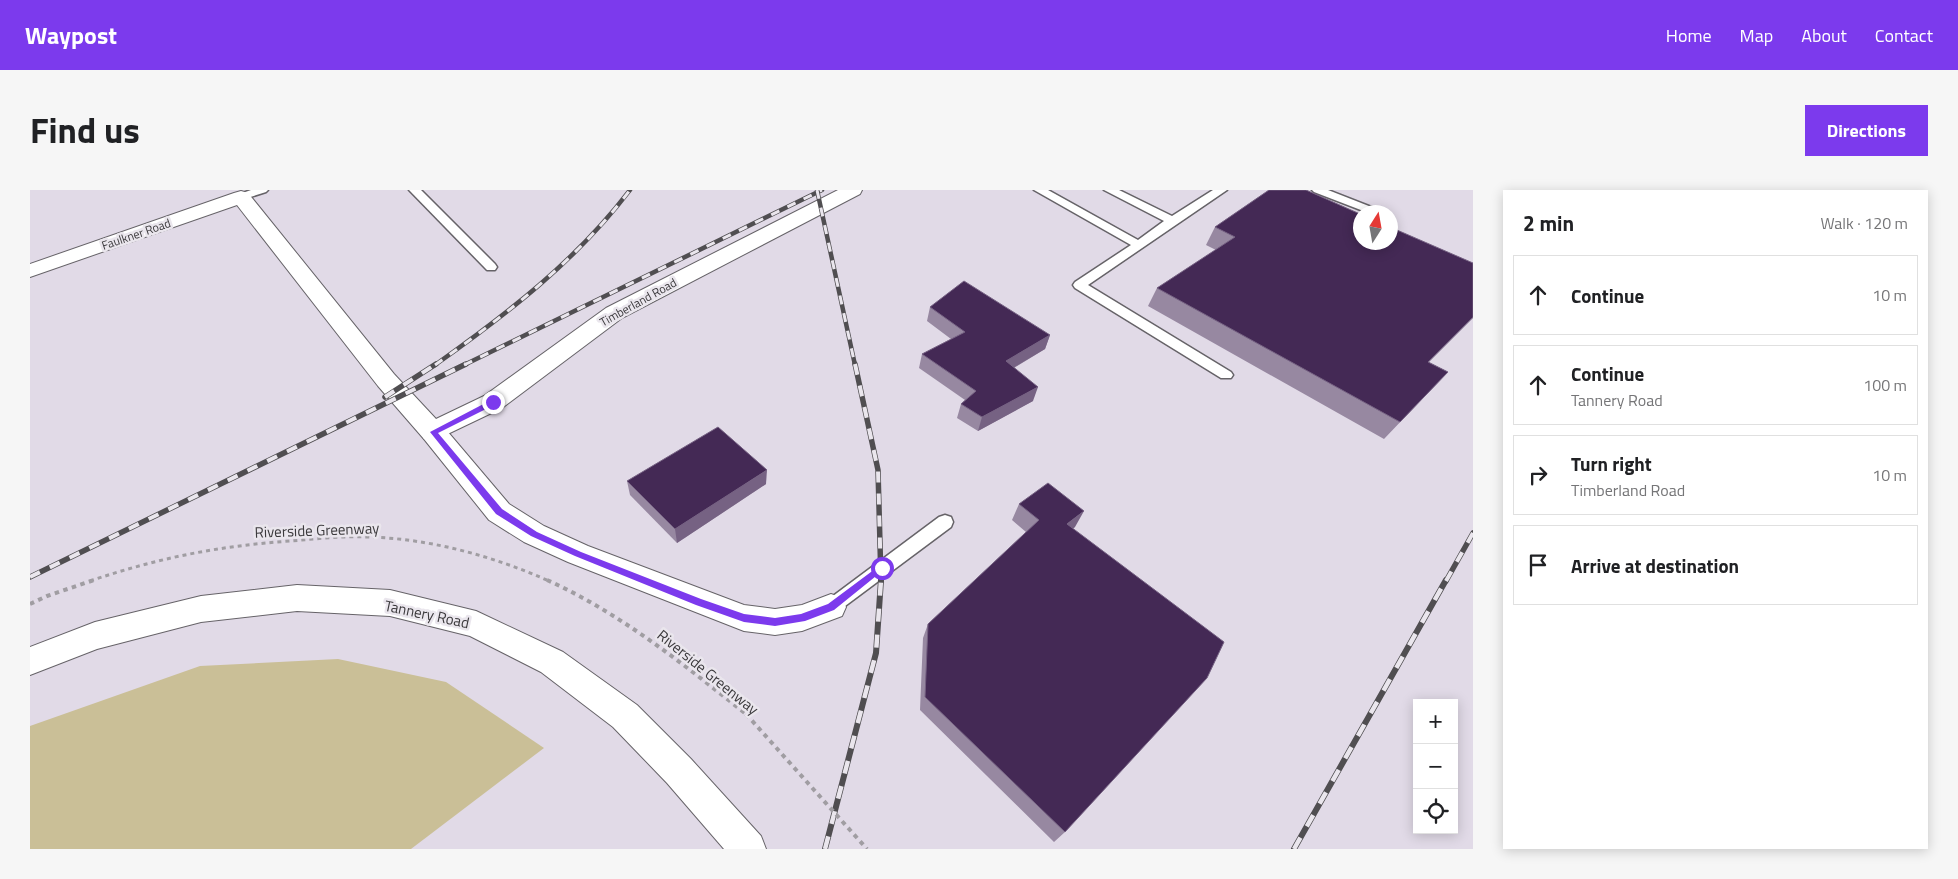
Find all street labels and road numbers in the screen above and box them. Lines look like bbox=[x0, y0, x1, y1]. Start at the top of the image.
street label: Faulkner Road bbox=[99, 213, 173, 255]
street label: Timberland Road bbox=[596, 273, 680, 331]
street label: Riverside Greenway bbox=[254, 516, 380, 544]
street label: Tannery Road bbox=[383, 594, 471, 634]
street label: Riverside Greenway bbox=[652, 624, 764, 720]

